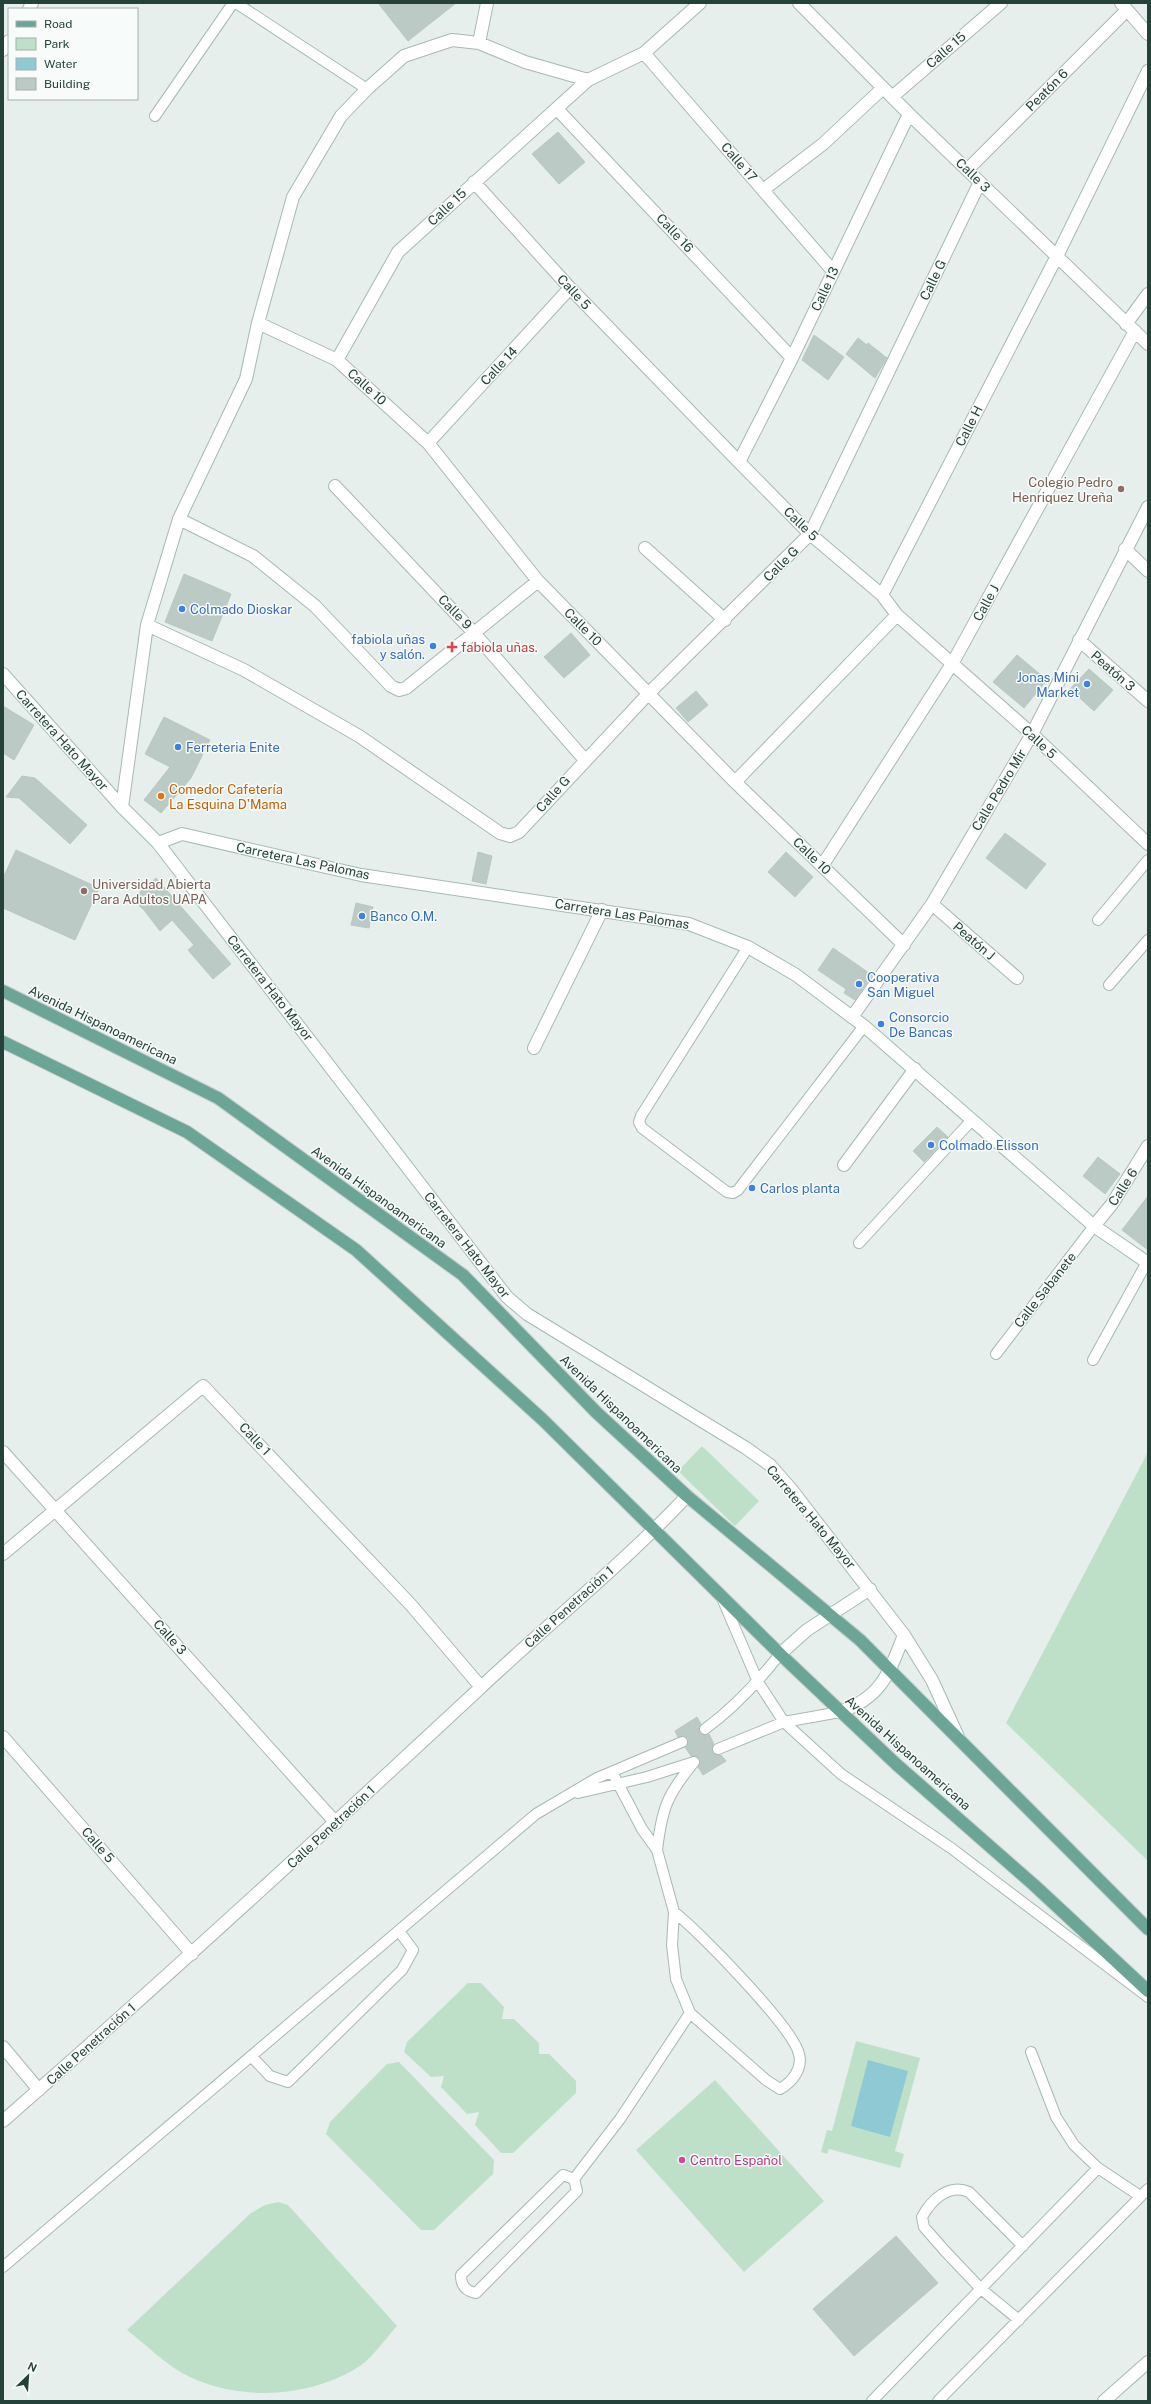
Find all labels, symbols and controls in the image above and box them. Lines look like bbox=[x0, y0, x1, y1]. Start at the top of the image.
legend bbox=[8, 8, 138, 100]
text: Road bbox=[44, 17, 72, 31]
street label: Calle 15 bbox=[923, 29, 969, 71]
text: Park bbox=[44, 37, 70, 51]
text: Water bbox=[44, 57, 78, 71]
street label: Peatón 6 bbox=[1023, 66, 1071, 114]
text: Building bbox=[44, 77, 90, 91]
street label: Calle 17 bbox=[718, 139, 760, 185]
street label: Calle 3 bbox=[953, 155, 993, 195]
street label: Calle 15 bbox=[425, 185, 469, 229]
street label: Calle 16 bbox=[653, 211, 697, 255]
street label: Calle G bbox=[917, 257, 949, 303]
street label: Calle 13 bbox=[808, 264, 842, 314]
street label: Calle 5 bbox=[554, 271, 594, 313]
street label: Calle 14 bbox=[477, 344, 521, 388]
street label: Calle 10 bbox=[344, 366, 390, 408]
street label: Calle H bbox=[952, 403, 986, 449]
place label: Colegio Pedro Henriquez Ureña bbox=[1012, 475, 1113, 505]
marker: Colegio Pedro Henriquez Ureña bbox=[1116, 484, 1126, 494]
street label: Calle 5 bbox=[781, 504, 821, 544]
street label: Calle G bbox=[760, 543, 802, 585]
street label: Calle J bbox=[970, 582, 1002, 624]
street label: Calle 9 bbox=[435, 592, 475, 632]
place label: Colmado Dioskar bbox=[190, 602, 292, 617]
marker: Colmado Dioskar bbox=[177, 604, 187, 614]
street label: Calle 10 bbox=[561, 605, 605, 649]
place label: fabiola uñas y salón. bbox=[351, 632, 425, 662]
place label: fabiola uñas. bbox=[461, 640, 538, 655]
marker: fabiola uñas y salón. bbox=[428, 641, 438, 651]
marker: fabiola uñas. bbox=[446, 641, 458, 653]
street label: Peatón 3 bbox=[1088, 648, 1138, 694]
place label: Jonas Mini Market bbox=[1017, 670, 1079, 700]
marker: Jonas Mini Market bbox=[1082, 679, 1092, 689]
street label: Carretera Hato Mayor bbox=[13, 687, 111, 793]
street label: Calle 5 bbox=[1018, 722, 1060, 762]
place label: Ferreteria Enite bbox=[186, 740, 280, 755]
marker: Ferreteria Enite bbox=[173, 742, 183, 752]
street label: Calle Pedro Mir bbox=[969, 746, 1029, 834]
street label: Calle G bbox=[533, 773, 573, 815]
place label: Comedor Cafetería La Esquina D'Mama bbox=[169, 782, 287, 812]
marker: Comedor Cafetería La Esquina D'Mama bbox=[156, 791, 166, 801]
street label: Calle 10 bbox=[790, 834, 834, 878]
street label: Carretera Las Palomas bbox=[235, 840, 371, 882]
place label: Universidad Abierta Para Adultos UAPA bbox=[92, 877, 211, 907]
marker: Universidad Abierta Para Adultos UAPA bbox=[79, 886, 89, 896]
street label: Carretera Las Palomas bbox=[554, 896, 690, 932]
place label: Banco O.M. bbox=[370, 909, 437, 924]
marker: Banco O.M. bbox=[357, 911, 367, 921]
street label: Peatón J bbox=[950, 919, 998, 963]
street label: Carretera Hato Mayor bbox=[224, 932, 316, 1044]
place label: Cooperativa San Miguel bbox=[867, 970, 939, 1000]
marker: Cooperativa San Miguel bbox=[854, 979, 864, 989]
street label: Avenida Hispanoamericana bbox=[26, 982, 180, 1068]
place label: Consorcio De Bancas bbox=[889, 1010, 953, 1040]
marker: Consorcio De Bancas bbox=[876, 1019, 886, 1029]
place label: Colmado Elisson bbox=[939, 1138, 1039, 1153]
marker: Colmado Elisson bbox=[926, 1140, 936, 1150]
street label: Avenida Hispanoamericana bbox=[309, 1143, 449, 1251]
street label: Calle 6 bbox=[1105, 1165, 1141, 1209]
place label: Carlos planta bbox=[760, 1181, 840, 1196]
marker: Carlos planta bbox=[747, 1183, 757, 1193]
street label: Carretera Hato Mayor bbox=[421, 1189, 513, 1301]
street label: Calle Sabanete bbox=[1011, 1249, 1079, 1331]
street label: Avenida Hispanoamericana bbox=[557, 1352, 685, 1476]
street label: Calle 1 bbox=[236, 1420, 274, 1458]
street label: Carretera Hato Mayor bbox=[763, 1462, 859, 1572]
street label: Calle Penetración 1 bbox=[521, 1563, 617, 1651]
street label: Calle 3 bbox=[150, 1616, 190, 1658]
street label: Avenida Hispanoamericana bbox=[842, 1693, 974, 1813]
street label: Calle Penetración 1 bbox=[284, 1782, 378, 1872]
street label: Calle 5 bbox=[79, 1824, 117, 1866]
street label: Calle Penetración 1 bbox=[43, 2000, 139, 2088]
place label: Centro Español bbox=[690, 2153, 782, 2168]
marker: Centro Español bbox=[677, 2155, 687, 2165]
north arrow bbox=[8, 2356, 48, 2396]
text: N bbox=[26, 2360, 39, 2374]

